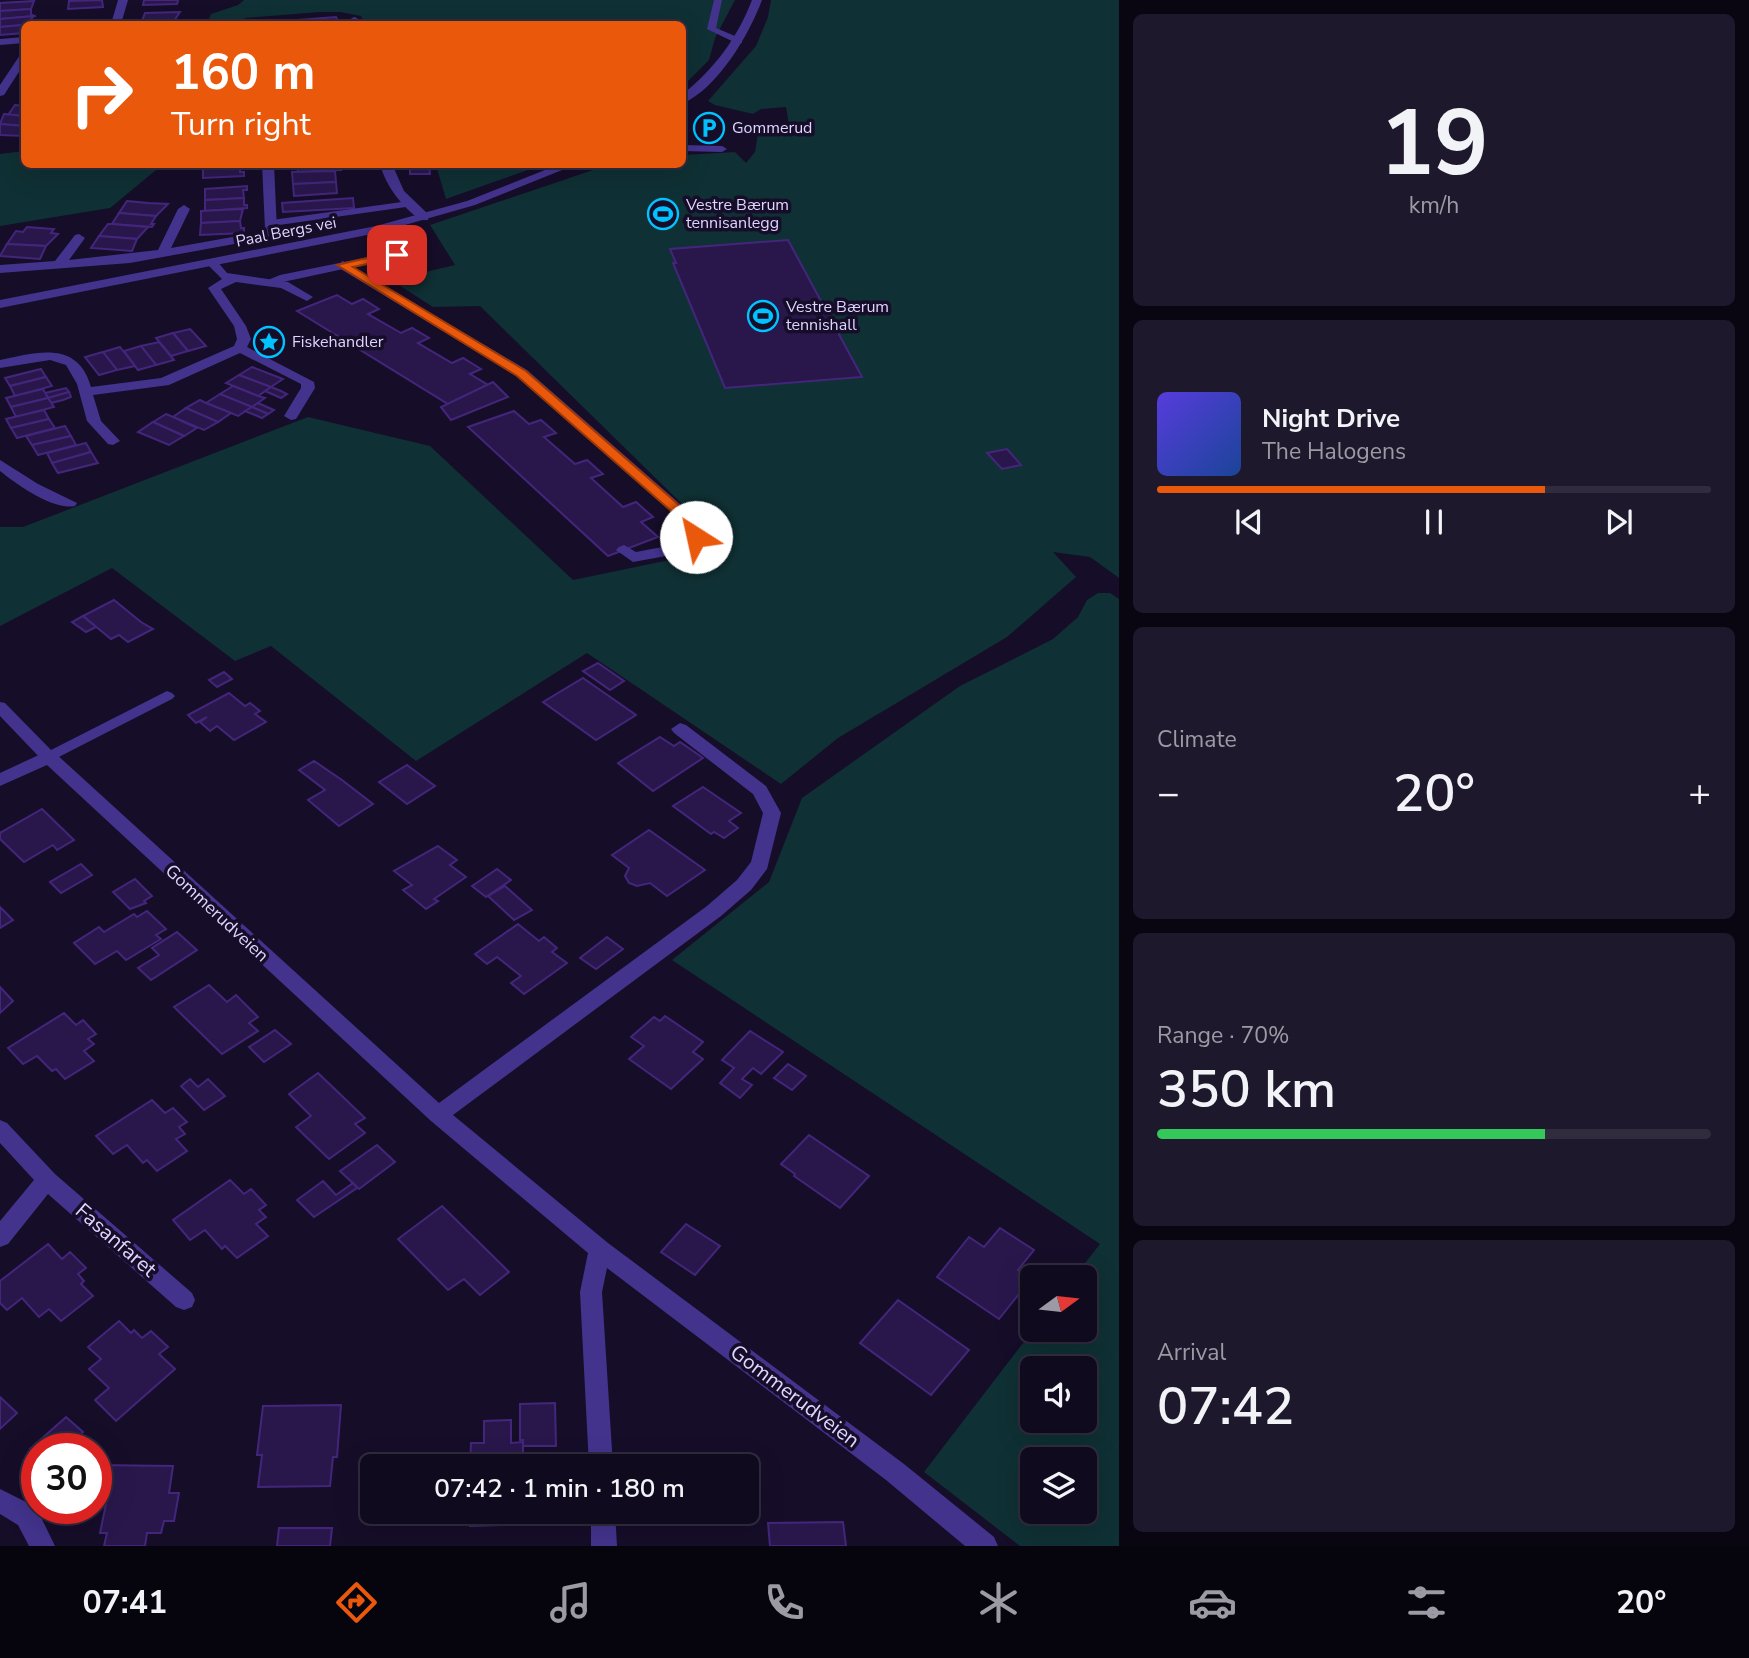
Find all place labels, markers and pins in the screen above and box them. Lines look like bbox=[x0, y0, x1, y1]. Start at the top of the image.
parking icon: Gommerud bbox=[692, 111, 726, 145]
place label: Gommerud bbox=[732, 117, 812, 139]
place label: Vestre Bærum tennisanlegg bbox=[685, 194, 789, 234]
sports icon: Vestre Bærum tennisanlegg bbox=[646, 197, 680, 231]
pin bbox=[367, 225, 427, 285]
place label: Vestre Bærum tennishall bbox=[785, 296, 889, 336]
sports icon: Vestre Bærum tennishall bbox=[746, 299, 780, 333]
place icon: Fiskehandler bbox=[252, 325, 286, 359]
place label: Fiskehandler bbox=[292, 331, 384, 353]

